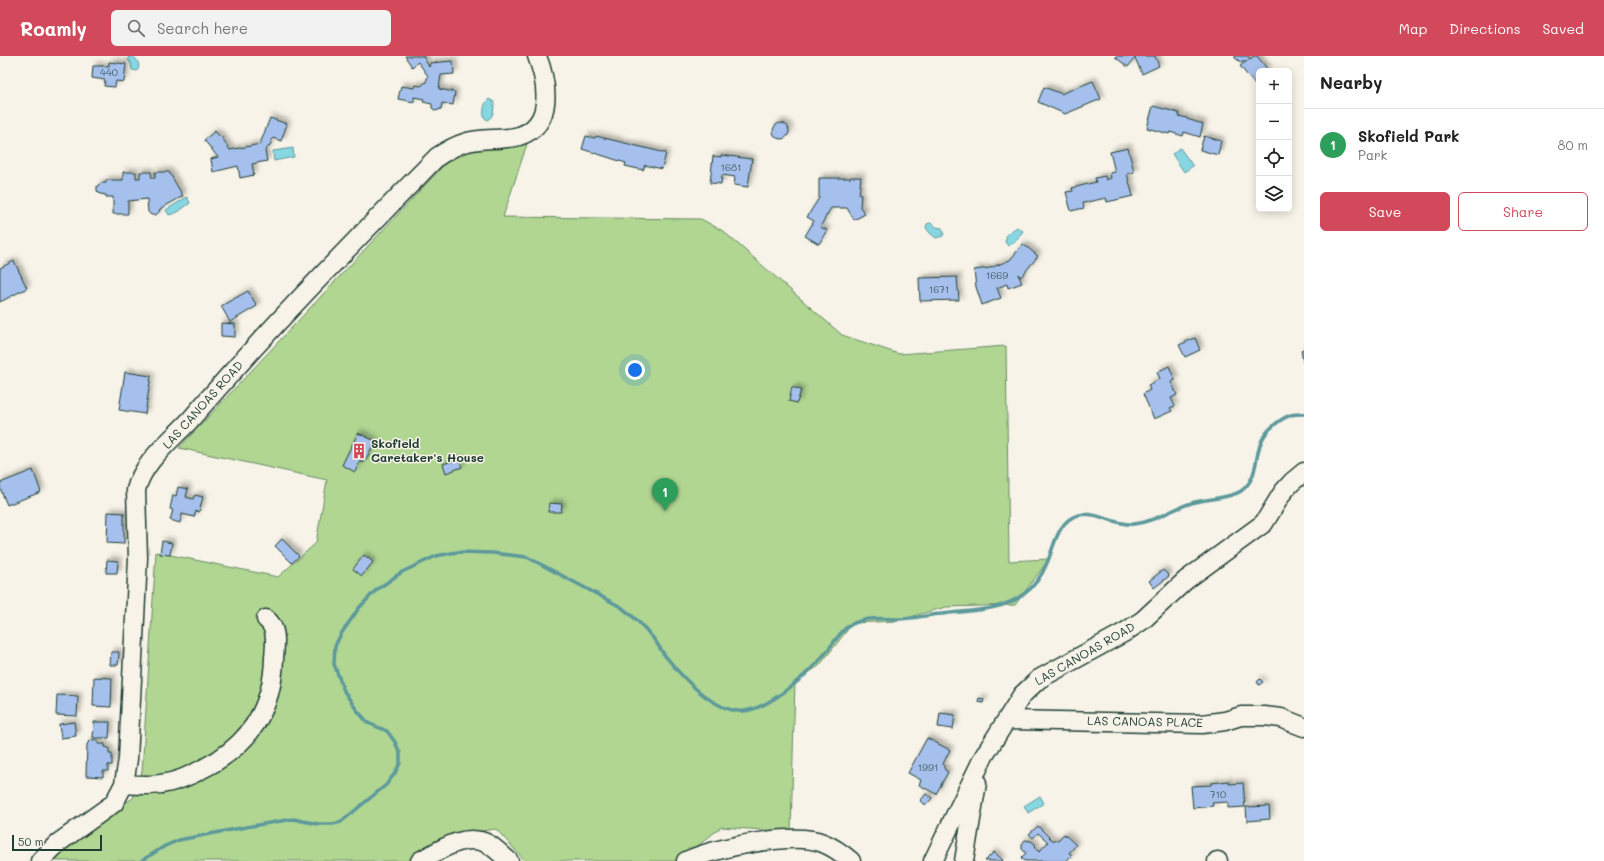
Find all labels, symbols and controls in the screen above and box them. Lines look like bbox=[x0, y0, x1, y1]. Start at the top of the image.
search box bbox=[111, 10, 391, 46]
text: Roamly bbox=[20, 16, 87, 41]
icon: search bbox=[125, 17, 147, 39]
text: Search here bbox=[157, 18, 248, 38]
text: Map bbox=[1399, 19, 1427, 38]
text: Directions bbox=[1449, 19, 1520, 38]
text: Saved bbox=[1542, 19, 1584, 38]
house number: 440 bbox=[100, 65, 118, 79]
map controls bbox=[1256, 68, 1292, 212]
button: + bbox=[1256, 68, 1292, 104]
text: Nearby bbox=[1320, 71, 1382, 93]
button: − bbox=[1256, 104, 1292, 140]
text: Skofield Park bbox=[1358, 126, 1459, 146]
text: 1 bbox=[1330, 136, 1336, 153]
text: 80 m bbox=[1558, 136, 1588, 153]
button: locate bbox=[1256, 140, 1292, 176]
text: Park bbox=[1358, 146, 1387, 163]
house number: 1681 bbox=[720, 160, 742, 174]
button: layers bbox=[1256, 176, 1292, 212]
button: Save bbox=[1320, 192, 1450, 231]
button: Share bbox=[1458, 192, 1588, 231]
house number: 1669 bbox=[986, 268, 1008, 282]
house number: 1671 bbox=[929, 282, 949, 296]
street label: LAS CANOAS ROAD bbox=[158, 357, 246, 452]
your location bbox=[625, 360, 645, 380]
place label: Skofield Caretaker's House bbox=[371, 435, 484, 465]
building icon: Skofield Caretaker's House bbox=[350, 442, 368, 460]
pin: 1 bbox=[652, 478, 678, 511]
street label: LAS CANOAS ROAD bbox=[1032, 618, 1137, 688]
street label: LAS CANOAS PLACE bbox=[1087, 712, 1203, 730]
house number: 1991 bbox=[918, 760, 938, 774]
house number: 710 bbox=[1210, 787, 1226, 801]
scale bar bbox=[12, 833, 102, 852]
text: 50 m bbox=[18, 834, 44, 849]

